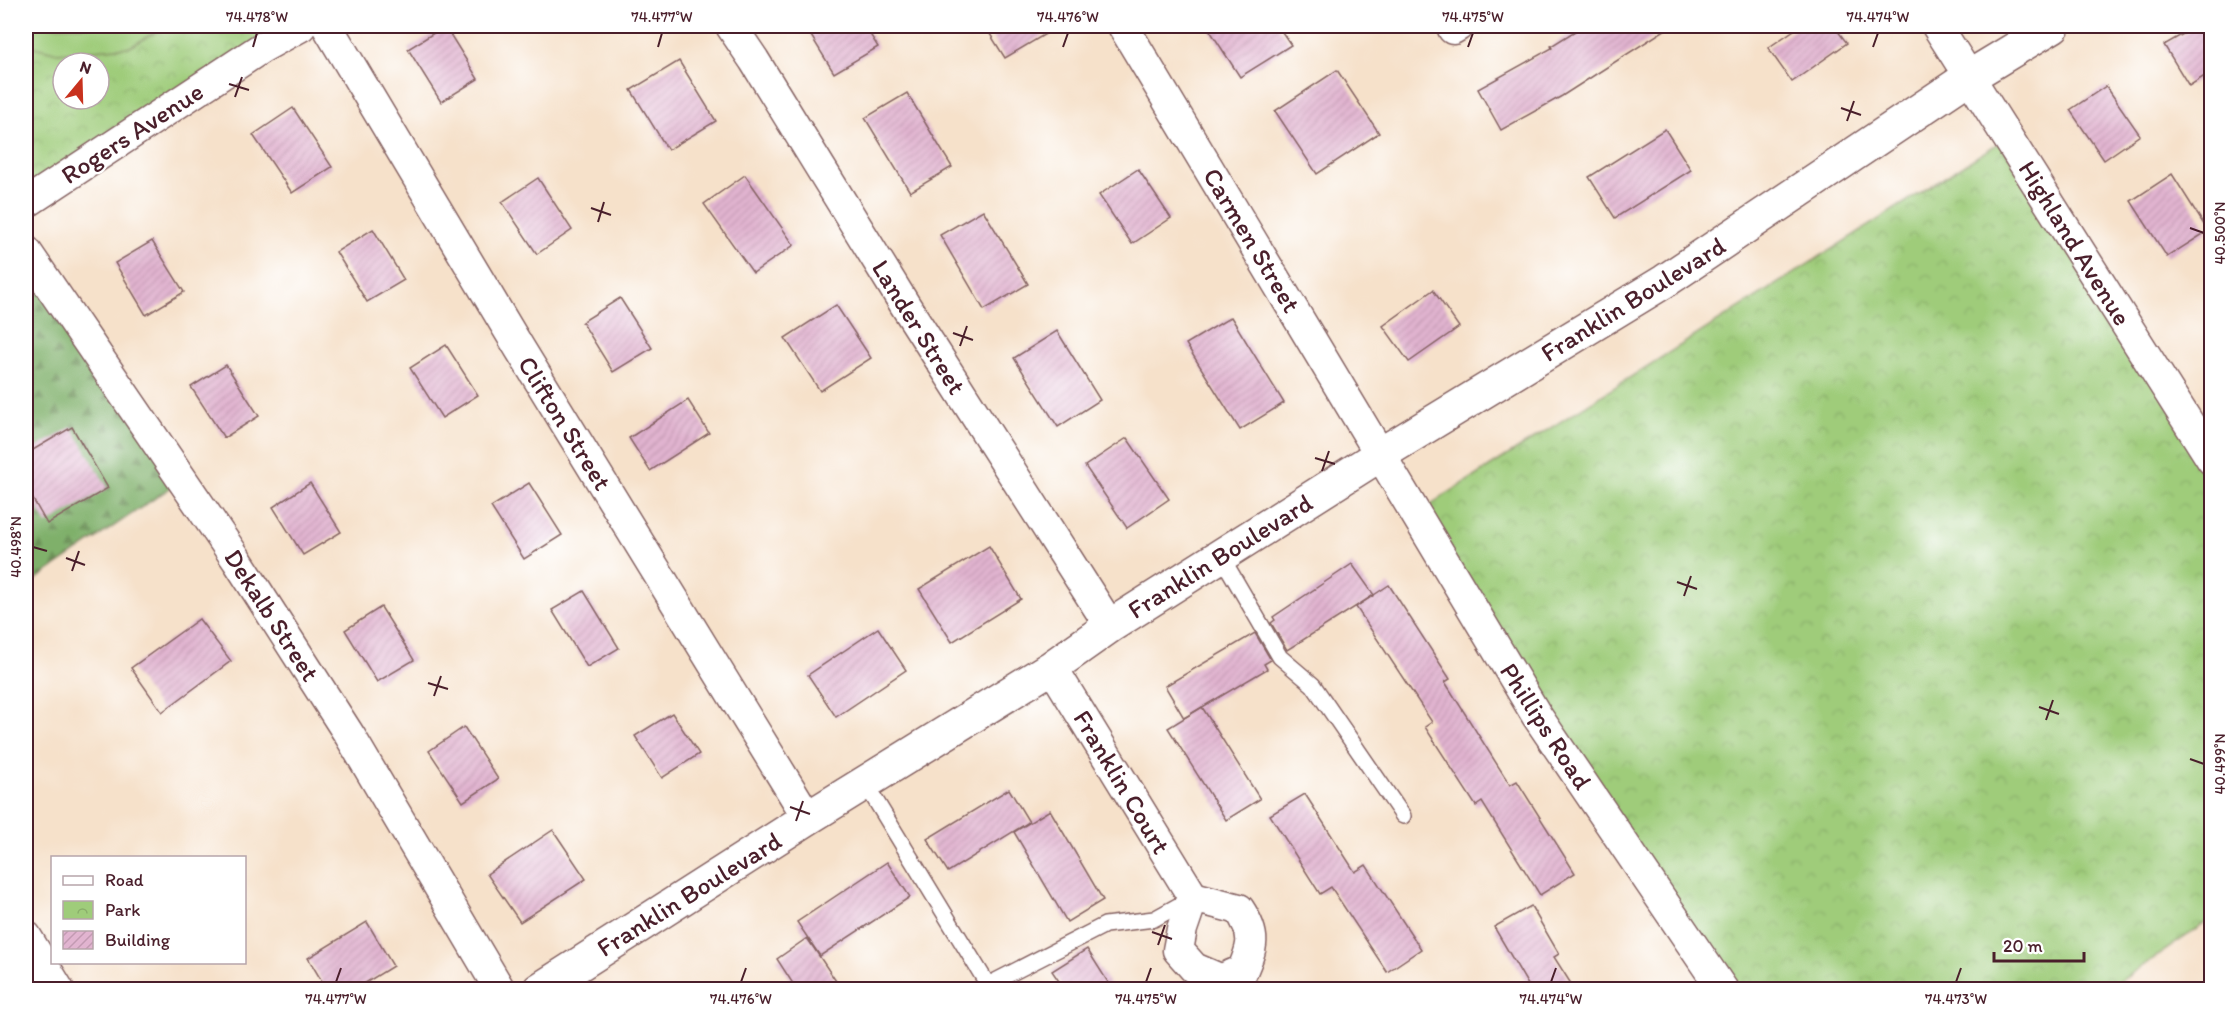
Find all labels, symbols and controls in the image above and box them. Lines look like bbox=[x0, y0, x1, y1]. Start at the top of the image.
text: 74.478°W bbox=[226, 8, 288, 26]
text: 74.477°W bbox=[631, 8, 693, 26]
text: 74.476°W bbox=[1037, 8, 1099, 26]
text: 74.475°W bbox=[1442, 8, 1504, 26]
text: 74.474°W bbox=[1847, 8, 1910, 26]
north arrow bbox=[51, 51, 111, 111]
text: N bbox=[78, 57, 94, 78]
street label: Rogers Avenue bbox=[55, 75, 209, 191]
street label: Highland Avenue bbox=[2011, 155, 2139, 331]
street label: Carmen Street bbox=[1196, 162, 1308, 318]
text: 40.500°N bbox=[2211, 202, 2229, 264]
street label: Franklin Boulevard bbox=[1535, 229, 1731, 369]
street label: Lander Street bbox=[865, 254, 973, 400]
street label: Clifton Street bbox=[511, 350, 619, 496]
street label: Franklin Boulevard bbox=[1122, 486, 1318, 626]
text: 40.498°N bbox=[7, 516, 25, 578]
street label: Dekalb Street bbox=[217, 543, 327, 687]
street label: Phillips Road bbox=[1493, 657, 1599, 795]
street label: Franklin Court bbox=[1066, 704, 1178, 860]
text: 40.499°N bbox=[2211, 733, 2229, 795]
street label: Franklin Boulevard bbox=[591, 824, 787, 964]
legend bbox=[51, 856, 246, 964]
text: Road bbox=[105, 869, 144, 891]
text: Park bbox=[105, 899, 140, 921]
scale bar bbox=[1994, 925, 2084, 963]
text: Building bbox=[105, 929, 171, 951]
text: 20 m bbox=[2003, 935, 2043, 957]
text: 74.477°W bbox=[305, 990, 367, 1008]
text: 74.476°W bbox=[710, 990, 772, 1008]
text: 74.475°W bbox=[1115, 990, 1177, 1008]
text: 74.474°W bbox=[1520, 990, 1583, 1008]
text: 74.473°W bbox=[1925, 990, 1987, 1008]

